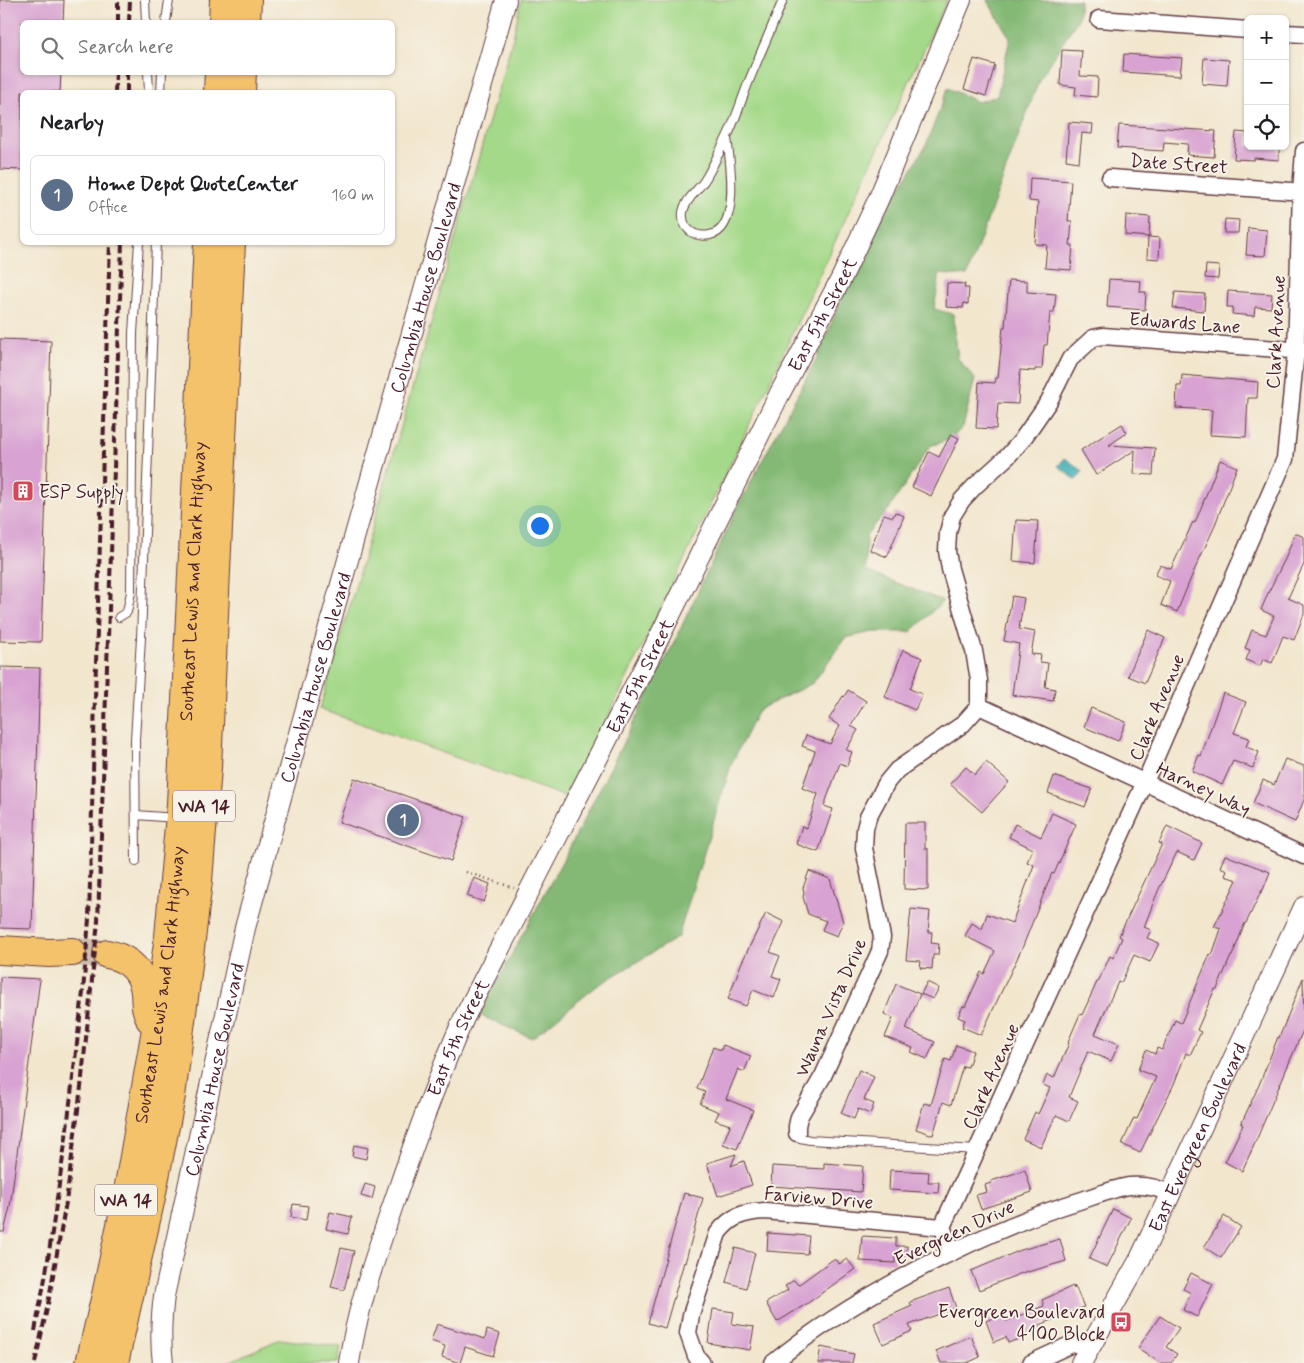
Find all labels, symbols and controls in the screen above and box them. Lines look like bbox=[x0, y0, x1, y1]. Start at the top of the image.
map controls bbox=[1244, 15, 1289, 150]
button: + bbox=[1244, 15, 1289, 60]
search box bbox=[20, 20, 395, 75]
icon: search bbox=[38, 34, 66, 62]
text: Search here bbox=[78, 35, 174, 60]
button: − bbox=[1244, 60, 1289, 105]
button: locate bbox=[1244, 105, 1289, 150]
text: Nearby bbox=[40, 109, 104, 137]
street label: Date Street bbox=[1129, 149, 1229, 180]
text: Home Depot QuoteCenter bbox=[88, 172, 298, 197]
street label: Columbia House Boulevard bbox=[385, 180, 468, 396]
text: 1 bbox=[53, 185, 61, 206]
text: 160 m bbox=[331, 185, 374, 206]
text: Office bbox=[88, 197, 128, 218]
street label: East 5th Street bbox=[783, 254, 863, 376]
street label: Clark Avenue bbox=[1261, 275, 1292, 390]
street label: Edwards Lane bbox=[1128, 307, 1241, 340]
street label: Southeast Lewis and Clark Highway bbox=[174, 441, 213, 722]
building icon: ESP Supply bbox=[11, 479, 35, 503]
place label: ESP Supply bbox=[39, 480, 124, 506]
your location bbox=[527, 513, 553, 539]
street label: Columbia House Boulevard bbox=[275, 570, 358, 786]
street label: East 5th Street bbox=[601, 615, 680, 738]
street label: Clark Avenue bbox=[1124, 650, 1191, 765]
street label: Harney Way bbox=[1152, 757, 1255, 823]
road number: WA 14 bbox=[173, 790, 235, 821]
pin: 1 bbox=[387, 801, 419, 839]
street label: Southeast Lewis and Clark Highway bbox=[129, 845, 191, 1126]
street label: Wauna Vista Drive bbox=[790, 934, 873, 1081]
street label: Columbia House Boulevard bbox=[180, 961, 251, 1179]
street label: East 5th Street bbox=[422, 975, 496, 1100]
street label: Clark Avenue bbox=[957, 1020, 1026, 1134]
street label: East Evergreen Boulevard bbox=[1143, 1039, 1253, 1236]
street label: Farview Drive bbox=[763, 1181, 874, 1216]
road number: WA 14 bbox=[95, 1184, 157, 1216]
street label: Evergreen Drive bbox=[890, 1195, 1020, 1274]
place label: Evergreen Boulevard 4100 Block bbox=[938, 1300, 1105, 1347]
bus stop icon: Evergreen Boulevard 4100 Block bbox=[1109, 1310, 1133, 1334]

